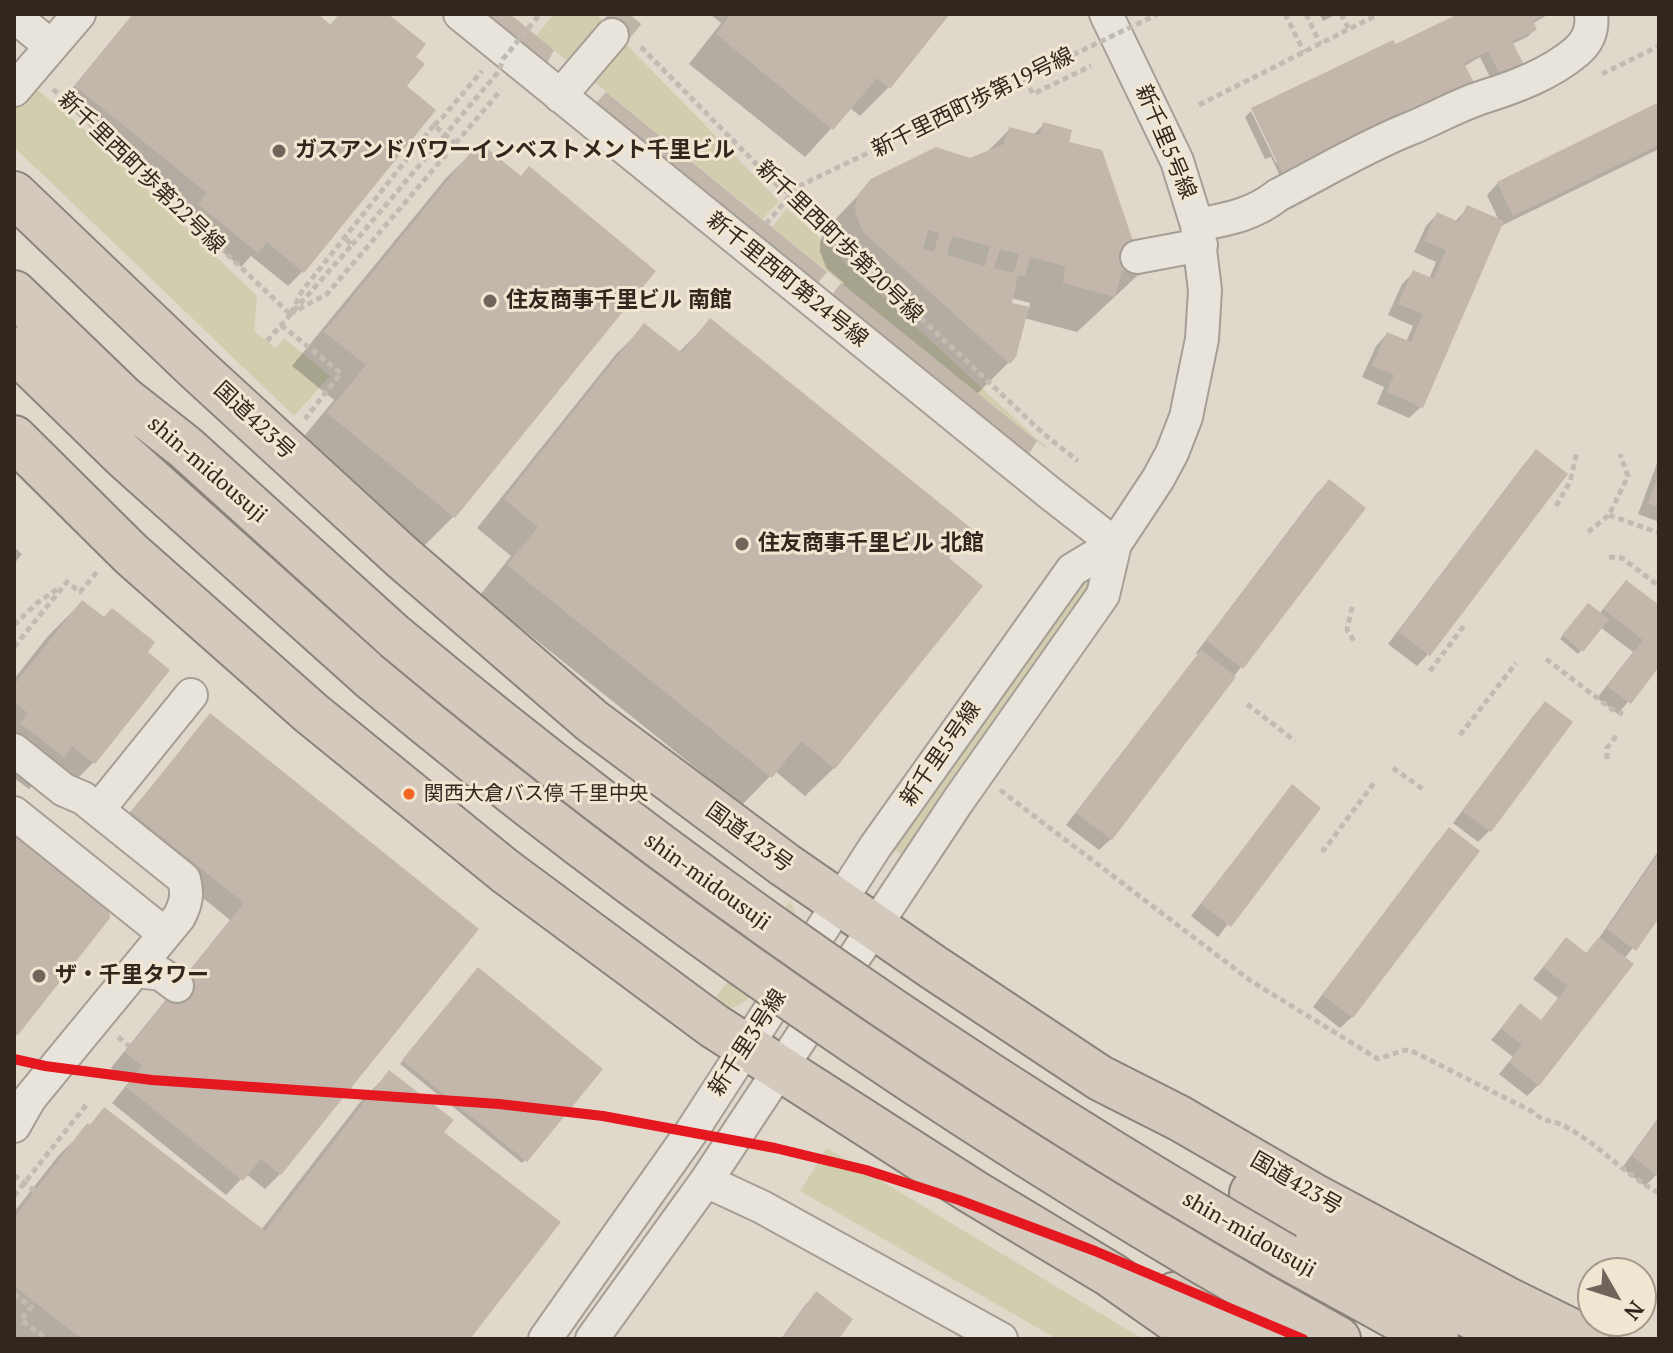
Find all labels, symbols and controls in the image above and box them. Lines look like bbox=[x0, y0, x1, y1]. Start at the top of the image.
street label: 新千里西町歩第19号線 bbox=[868, 43, 1078, 163]
street label: 新千里5号線 bbox=[1129, 81, 1201, 203]
street label: 新千里西町歩第22号線 bbox=[52, 87, 230, 259]
place label: ガスアンドパワーインベストメント千里ビル bbox=[295, 138, 735, 164]
marker: ガスアンドパワーインベストメント千里ビル bbox=[270, 142, 288, 160]
street label: 新千里西町歩第20号線 bbox=[750, 156, 928, 328]
street label: 新千里西町第24号線 bbox=[701, 207, 873, 353]
place label: 住友商事千里ビル 南館 bbox=[506, 288, 732, 314]
marker: 住友商事千里ビル 南館 bbox=[481, 292, 499, 310]
street label: 国道423号 bbox=[208, 377, 300, 465]
street label: shin-midousuji bbox=[142, 411, 272, 529]
place label: 住友商事千里ビル 北館 bbox=[758, 531, 984, 557]
marker: 住友商事千里ビル 北館 bbox=[733, 535, 751, 553]
street label: 新千里5号線 bbox=[895, 697, 987, 811]
place label: 関西大倉バス停 千里中央 bbox=[424, 782, 649, 806]
marker: 関西大倉バス停 千里中央 bbox=[401, 786, 417, 802]
street label: 国道423号 bbox=[700, 798, 798, 878]
street label: shin-midousuji bbox=[639, 827, 775, 937]
place label: ザ・千里タワー bbox=[55, 963, 209, 989]
marker: ザ・千里タワー bbox=[30, 967, 48, 985]
street label: 新千里3号線 bbox=[704, 985, 792, 1101]
street label: 国道423号 bbox=[1246, 1147, 1346, 1221]
street label: shin-midousuji bbox=[1178, 1186, 1320, 1284]
north arrow bbox=[1577, 1257, 1657, 1337]
text: N bbox=[1618, 1296, 1651, 1327]

